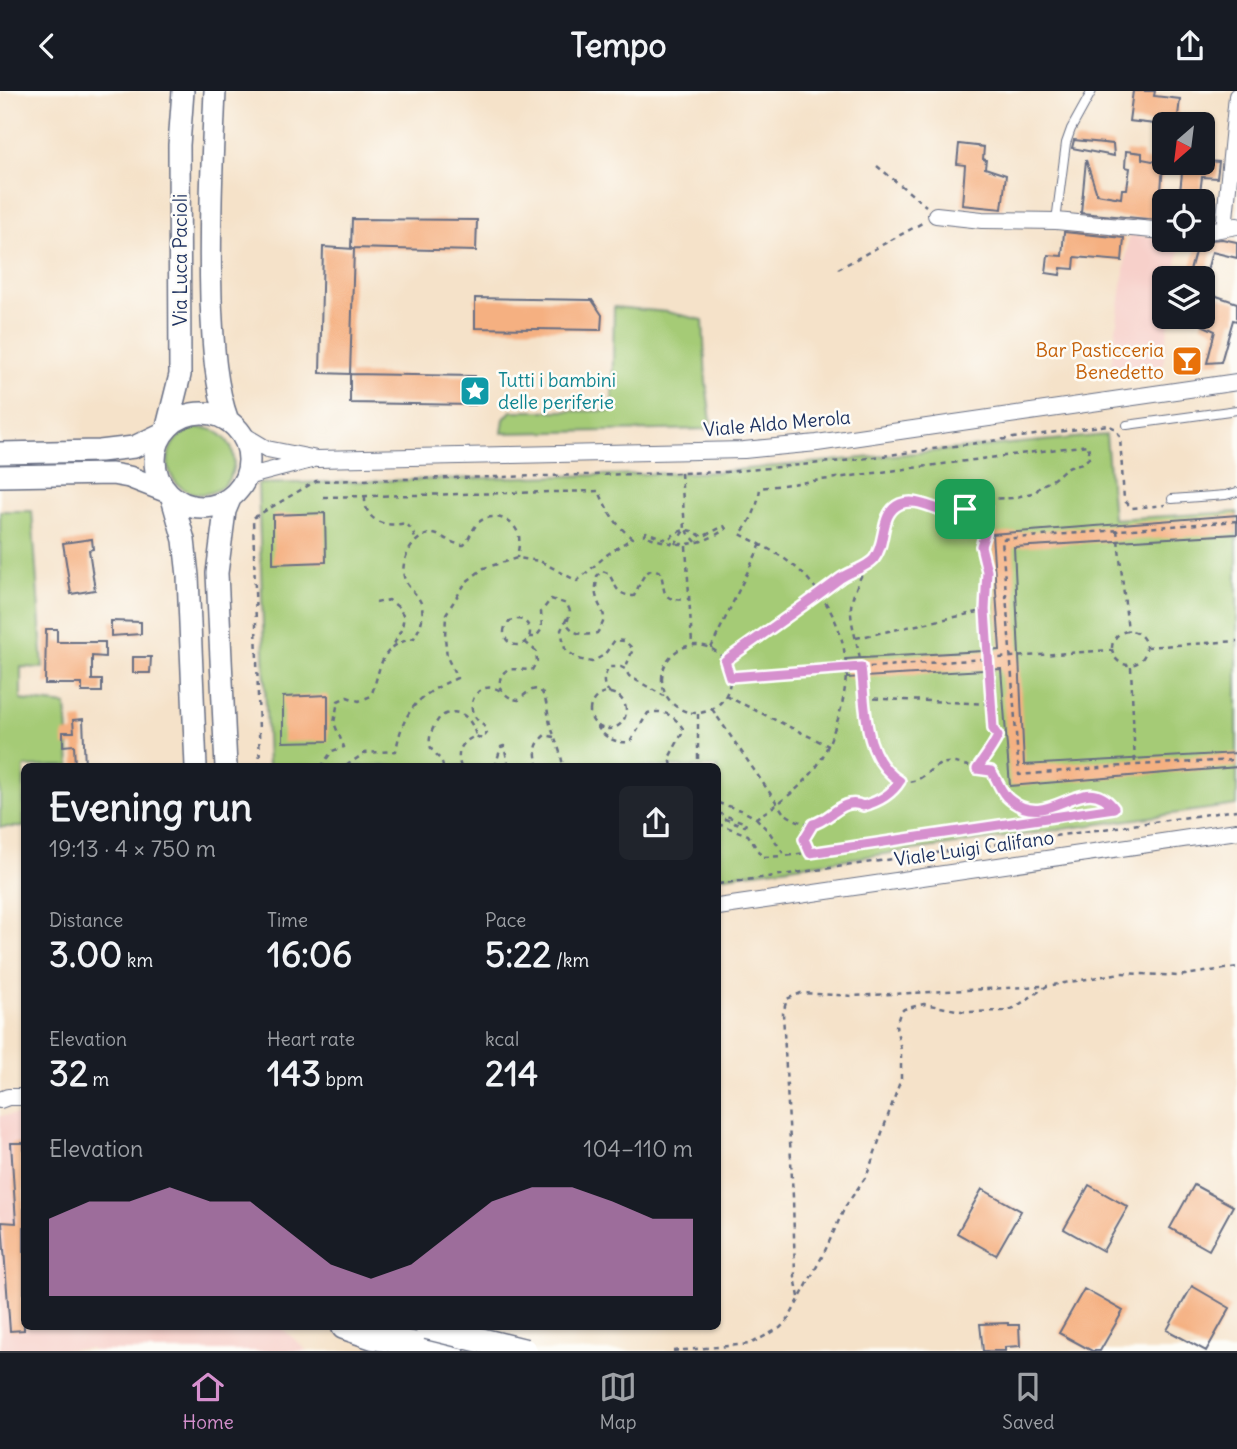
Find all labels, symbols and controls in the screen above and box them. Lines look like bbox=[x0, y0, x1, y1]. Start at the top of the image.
text: Tempo bbox=[570, 25, 667, 66]
icon: back bbox=[28, 27, 66, 65]
icon: share bbox=[1171, 27, 1209, 65]
north arrow bbox=[1152, 112, 1214, 175]
map controls bbox=[1152, 112, 1215, 329]
button: locate bbox=[1152, 189, 1215, 252]
street label: Via Luca Pacioli bbox=[168, 194, 192, 326]
button: layers bbox=[1152, 266, 1215, 329]
place label: Bar Pasticceria Benedetto bbox=[1035, 338, 1164, 384]
bar icon: Bar Pasticceria Benedetto bbox=[1170, 344, 1204, 378]
place label: Tutti i bambini delle periferie bbox=[498, 368, 616, 414]
place icon: Tutti i bambini delle periferie bbox=[458, 374, 492, 408]
street label: Viale Aldo Merola bbox=[702, 405, 852, 441]
pin bbox=[935, 479, 995, 539]
icon: arrive bbox=[946, 490, 984, 528]
text: Evening run bbox=[49, 784, 252, 831]
button: share bbox=[619, 786, 693, 860]
street label: Viale Luigi Califano bbox=[893, 825, 1055, 871]
text: 19:13 · 4 × 750 m bbox=[49, 834, 216, 863]
text: Distance bbox=[49, 908, 123, 932]
text: Time bbox=[267, 908, 308, 932]
text: Pace bbox=[485, 908, 526, 932]
text: 3.00 bbox=[49, 932, 122, 976]
text: 16:06 bbox=[267, 932, 352, 976]
text: 5:22 bbox=[485, 932, 551, 976]
text: km bbox=[122, 948, 153, 972]
text: /km bbox=[551, 948, 589, 972]
text: Elevation bbox=[49, 1027, 127, 1051]
text: Heart rate bbox=[267, 1027, 355, 1051]
text: kcal bbox=[485, 1027, 519, 1051]
text: 32 bbox=[49, 1051, 88, 1095]
text: 143 bbox=[267, 1051, 321, 1095]
text: 214 bbox=[485, 1051, 538, 1095]
text: m bbox=[88, 1067, 109, 1091]
text: bpm bbox=[321, 1067, 364, 1091]
text: Elevation bbox=[49, 1134, 143, 1163]
text: 104–110 m bbox=[583, 1134, 693, 1163]
tab: Home bbox=[183, 1368, 234, 1434]
tab: Map bbox=[599, 1368, 637, 1434]
tab: Saved bbox=[1002, 1368, 1054, 1434]

